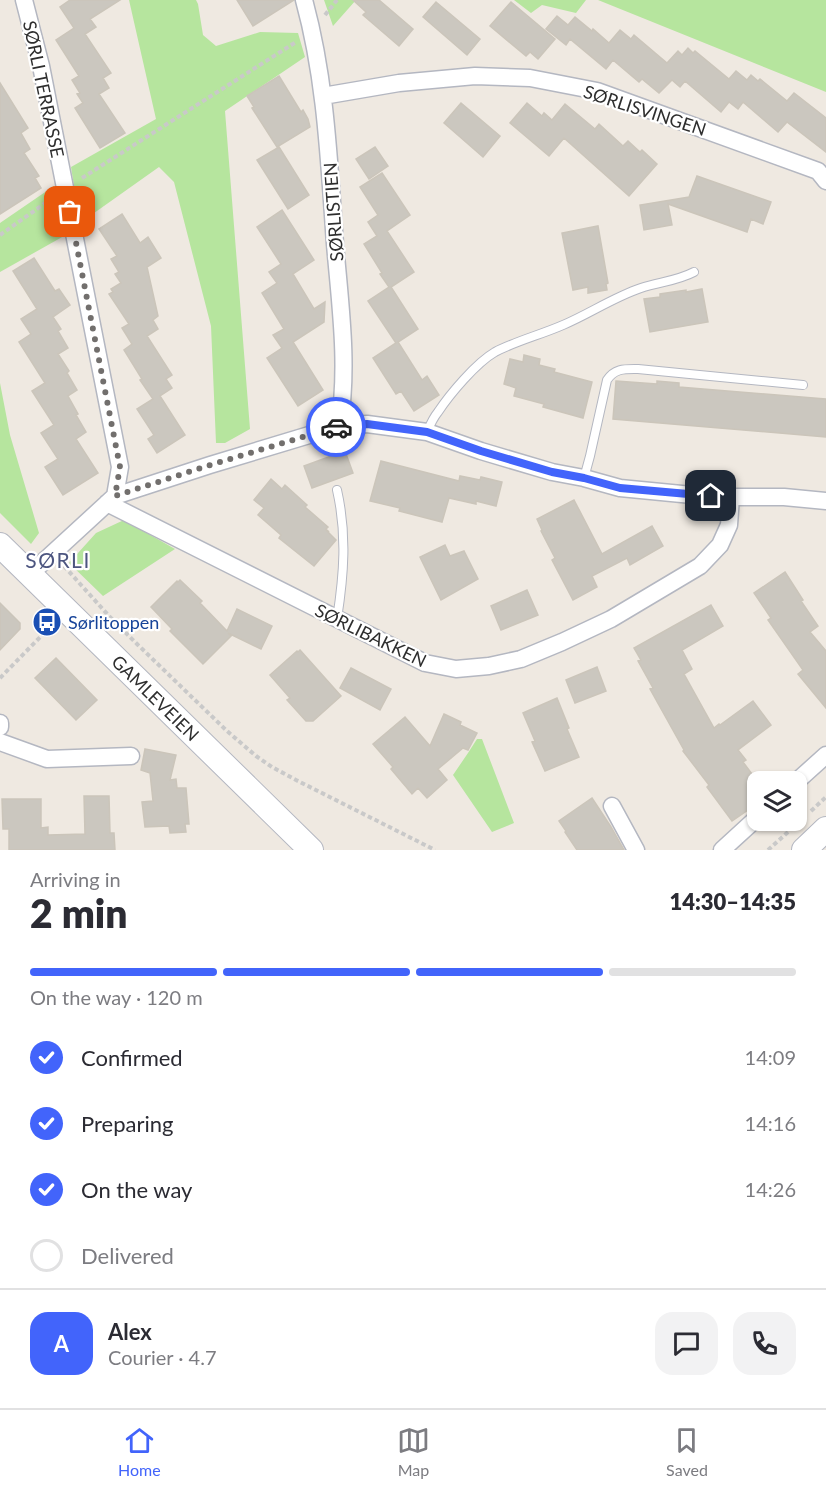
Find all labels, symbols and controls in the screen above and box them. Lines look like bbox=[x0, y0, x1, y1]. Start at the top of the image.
street label: SØRLI TERRASSE bbox=[19, 18, 69, 160]
street label: SØRLISVINGEN bbox=[581, 80, 709, 140]
street label: SØRLISTIEN bbox=[319, 162, 347, 262]
pin bbox=[44, 186, 95, 237]
icon: bag bbox=[53, 195, 86, 228]
courier bbox=[306, 397, 366, 457]
icon: car bbox=[320, 411, 353, 444]
pin bbox=[685, 470, 736, 521]
icon: home bbox=[694, 479, 727, 512]
district label: SØRLI bbox=[25, 547, 91, 572]
street label: SØRLIBAKKEN bbox=[312, 599, 430, 671]
bus stop icon: Sørlitoppen bbox=[31, 606, 63, 638]
place label: Sørlitoppen bbox=[68, 611, 159, 633]
street label: GAMLEVEIEN bbox=[107, 650, 204, 745]
map controls bbox=[747, 771, 807, 831]
button: layers bbox=[747, 771, 807, 831]
text: Arriving in bbox=[30, 867, 121, 891]
text: 14:30–14:35 bbox=[670, 888, 796, 915]
text: 2 min bbox=[30, 890, 127, 936]
text: On the way · 120 m bbox=[30, 985, 203, 1009]
icon: check bbox=[30, 1041, 63, 1074]
text: Confirmed bbox=[81, 1044, 183, 1071]
text: 14:09 bbox=[745, 1045, 796, 1069]
icon: check bbox=[30, 1107, 63, 1140]
text: Preparing bbox=[81, 1110, 173, 1137]
text: 14:16 bbox=[745, 1111, 796, 1135]
icon: check bbox=[30, 1173, 63, 1206]
text: On the way bbox=[81, 1176, 192, 1203]
text: 14:26 bbox=[745, 1177, 796, 1201]
text: Delivered bbox=[81, 1242, 174, 1269]
button: chat bbox=[655, 1312, 718, 1375]
button: phone bbox=[733, 1312, 796, 1375]
text: Alex bbox=[108, 1318, 152, 1345]
text: A bbox=[54, 1330, 69, 1357]
text: Courier · 4.7 bbox=[108, 1345, 217, 1369]
tab: Home bbox=[118, 1424, 161, 1479]
tab: Map bbox=[397, 1424, 430, 1479]
tab: Saved bbox=[666, 1424, 708, 1479]

